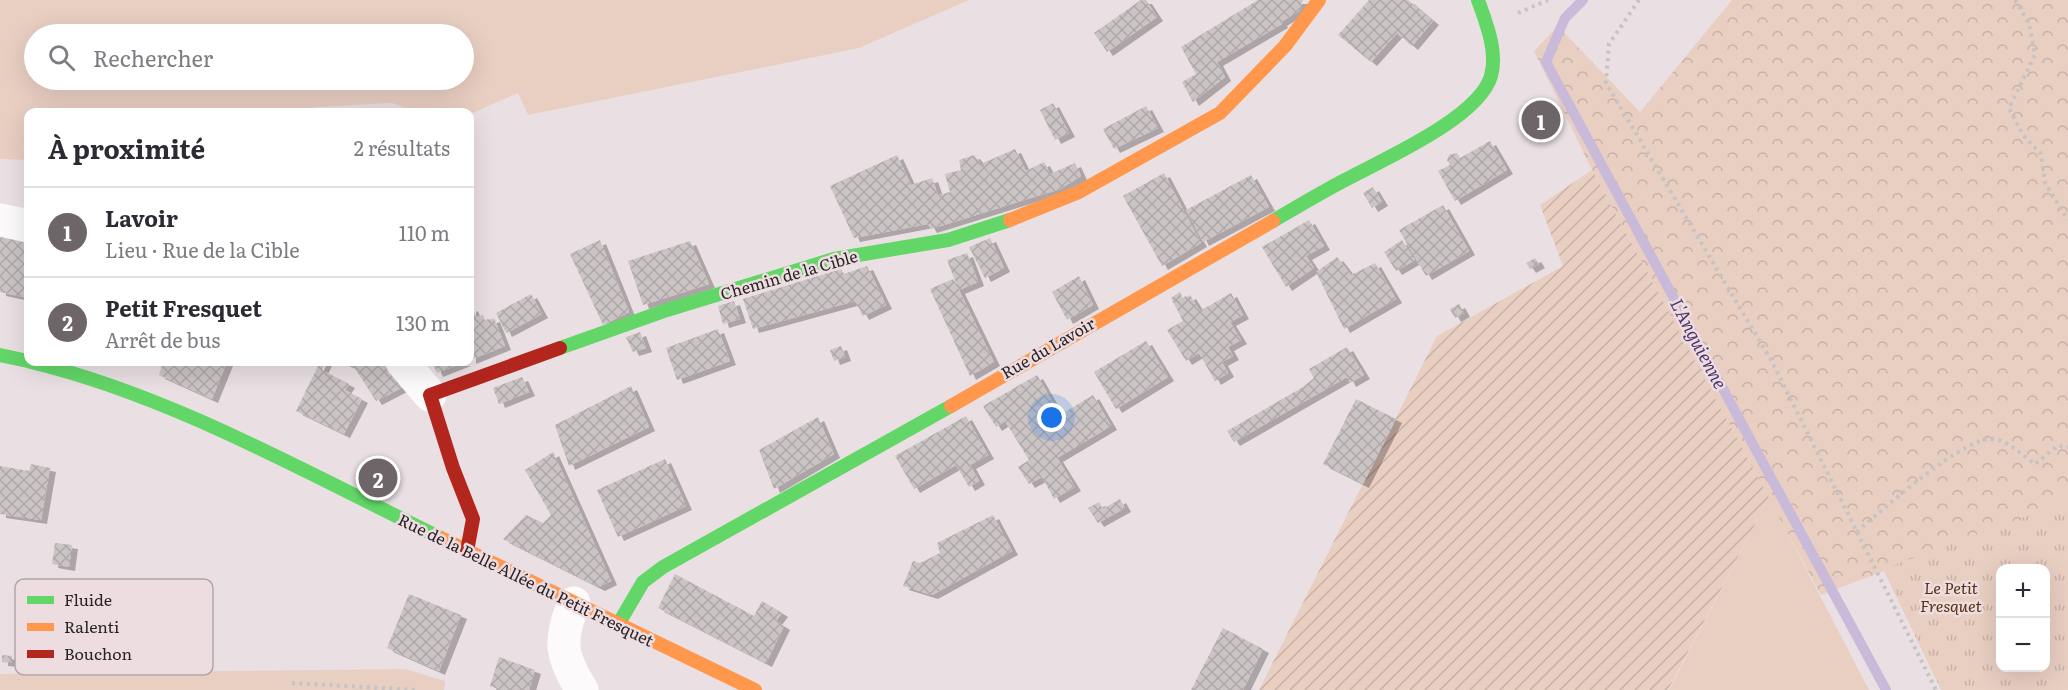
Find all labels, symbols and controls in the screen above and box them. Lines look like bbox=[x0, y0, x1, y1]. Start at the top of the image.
search box bbox=[24, 24, 474, 90]
icon: search bbox=[45, 41, 78, 74]
text: Rechercher bbox=[93, 41, 213, 74]
pin: 1 bbox=[1522, 98, 1560, 142]
text: À proximité bbox=[48, 128, 205, 167]
text: 2 résultats bbox=[354, 132, 450, 162]
text: Lavoir bbox=[105, 201, 178, 234]
text: 1 bbox=[63, 217, 72, 247]
text: 110 m bbox=[399, 217, 450, 247]
text: Lieu · Rue de la Cible bbox=[105, 234, 300, 264]
street label: Chemin de la Cible bbox=[717, 243, 860, 305]
text: Petit Fresquet bbox=[105, 291, 262, 324]
water label: L'Anguienne bbox=[1664, 293, 1735, 394]
text: 2 bbox=[62, 307, 73, 337]
text: 130 m bbox=[396, 307, 450, 337]
street label: Rue du Lavoir bbox=[996, 310, 1099, 384]
text: Arrêt de bus bbox=[105, 324, 220, 354]
your location bbox=[1037, 403, 1066, 432]
pin: 2 bbox=[358, 456, 398, 500]
street label: Rue de la Belle Allée du Petit Fresquet bbox=[395, 507, 659, 652]
map controls bbox=[1996, 564, 2050, 672]
button: + bbox=[1996, 564, 2050, 618]
park label: Le Petit Fresquet bbox=[1920, 575, 1982, 617]
legend bbox=[15, 579, 213, 675]
text: Fluide bbox=[64, 587, 112, 611]
text: Ralenti bbox=[64, 614, 119, 638]
button: − bbox=[1996, 618, 2050, 672]
text: Bouchon bbox=[64, 641, 133, 665]

